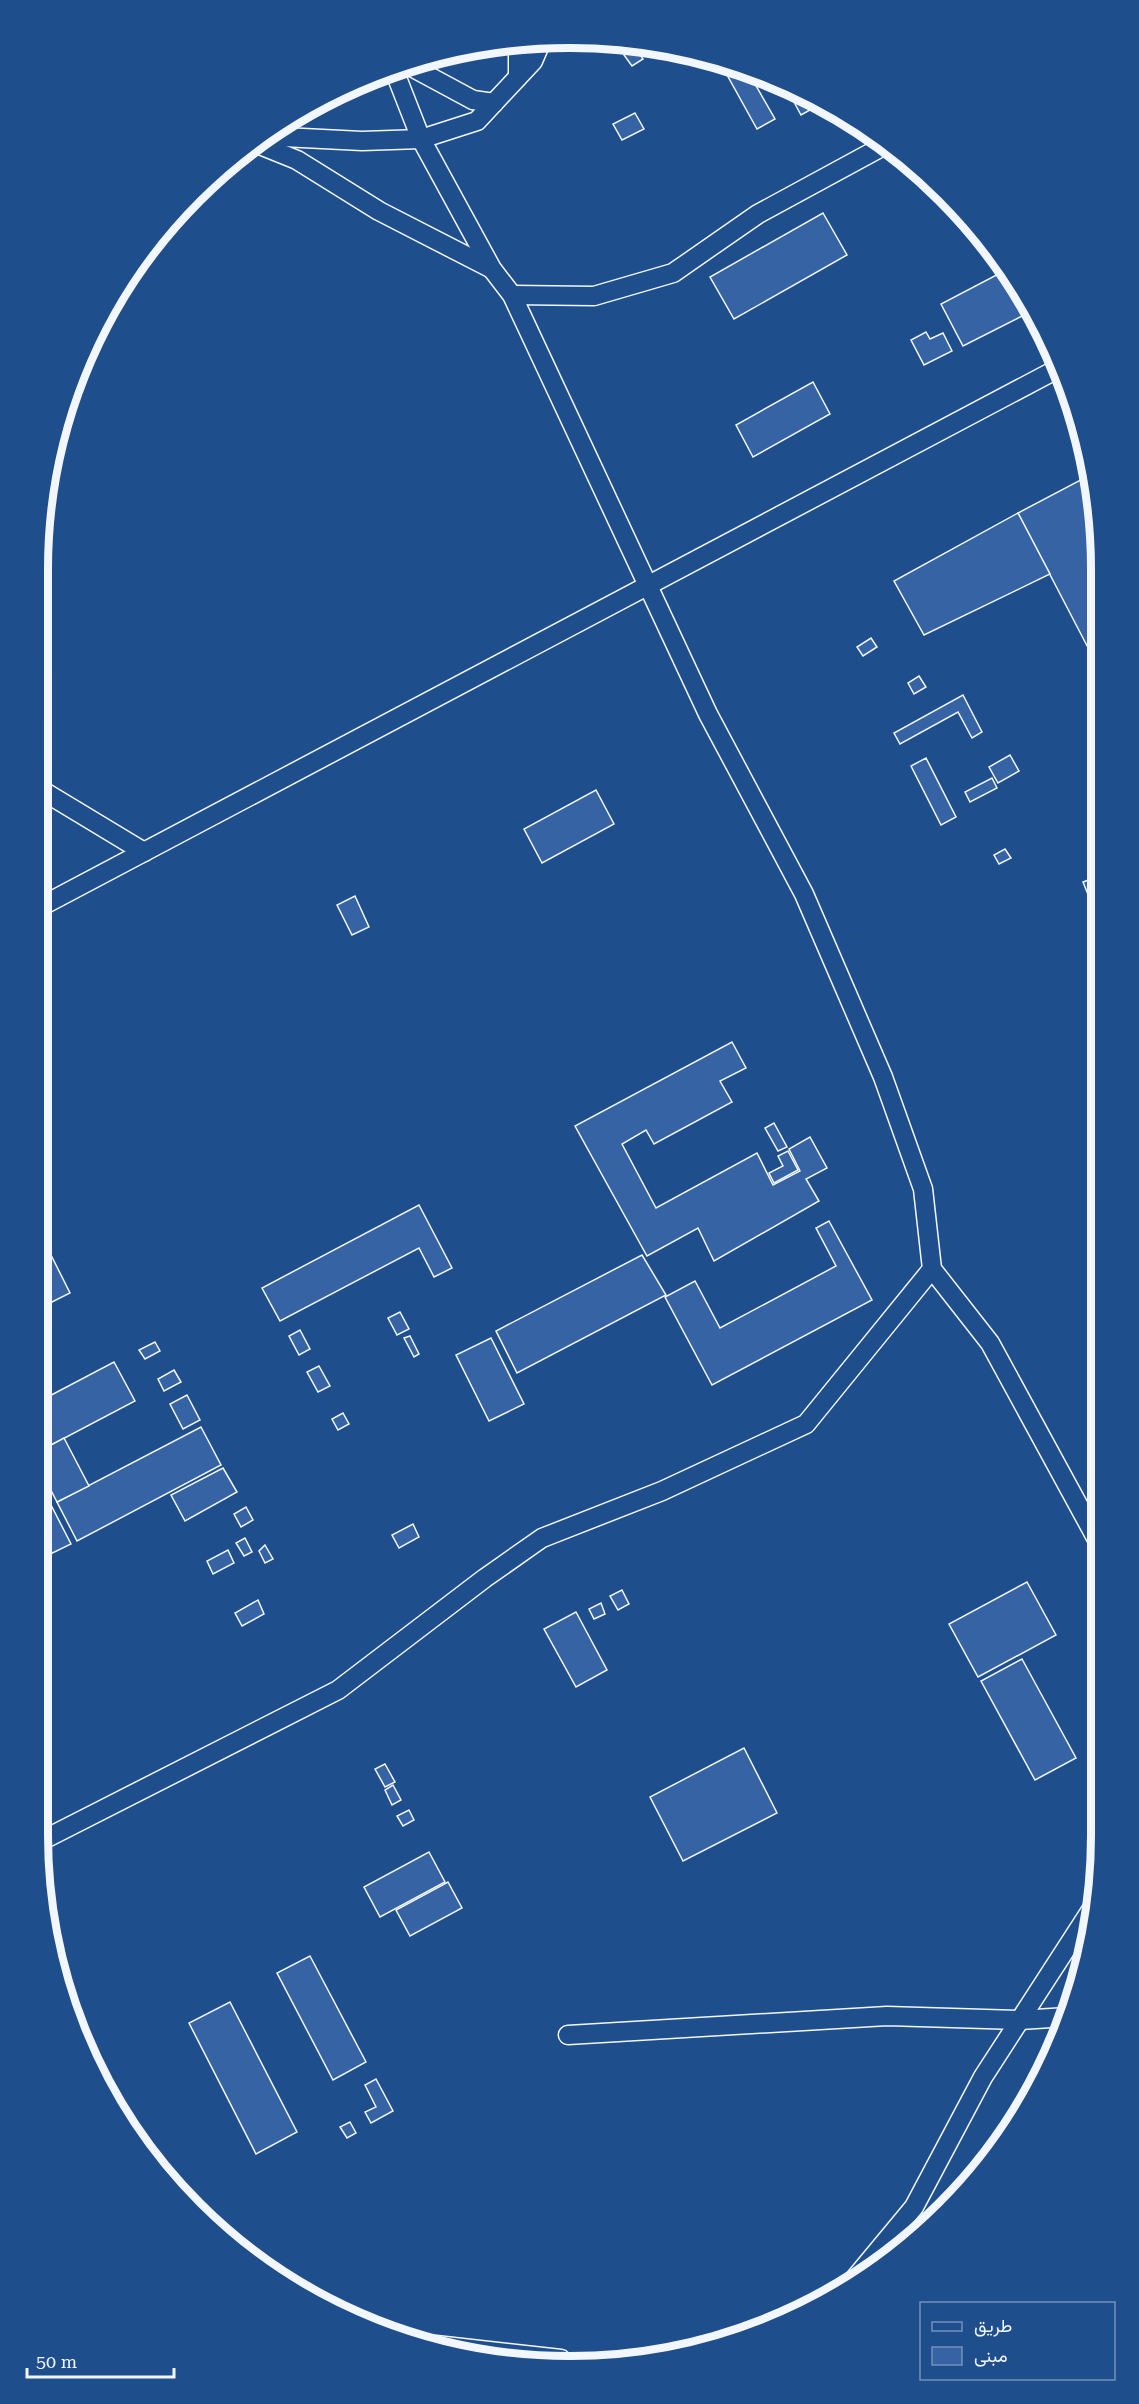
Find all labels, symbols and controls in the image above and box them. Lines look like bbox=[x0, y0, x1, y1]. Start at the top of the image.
legend bbox=[920, 2302, 1115, 2380]
text: طريق bbox=[974, 2315, 1012, 2337]
scale bar bbox=[27, 2341, 174, 2379]
text: مبنى bbox=[974, 2345, 1008, 2367]
text: 50 m bbox=[36, 2351, 77, 2372]

